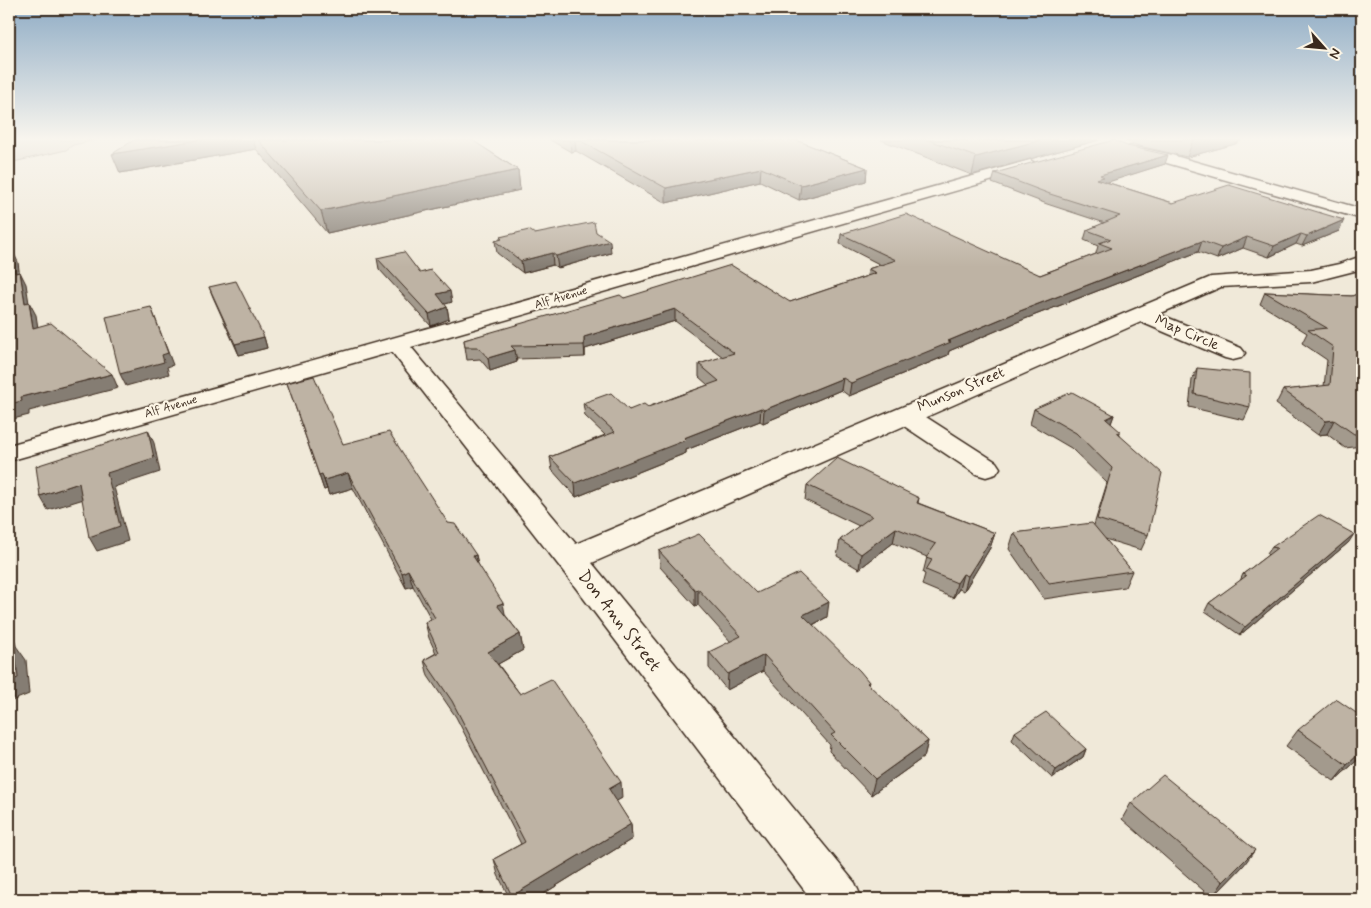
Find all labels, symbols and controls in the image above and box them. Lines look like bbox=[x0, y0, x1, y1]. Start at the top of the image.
north arrow bbox=[1298, 22, 1348, 72]
text: N bbox=[1325, 45, 1345, 62]
street label: Alf Avenue bbox=[533, 283, 589, 313]
street label: Map Circle bbox=[1152, 310, 1222, 356]
street label: Munson Street bbox=[914, 362, 1008, 417]
street label: Alf Avenue bbox=[143, 392, 199, 422]
street label: Don Ann Street bbox=[572, 565, 666, 677]

